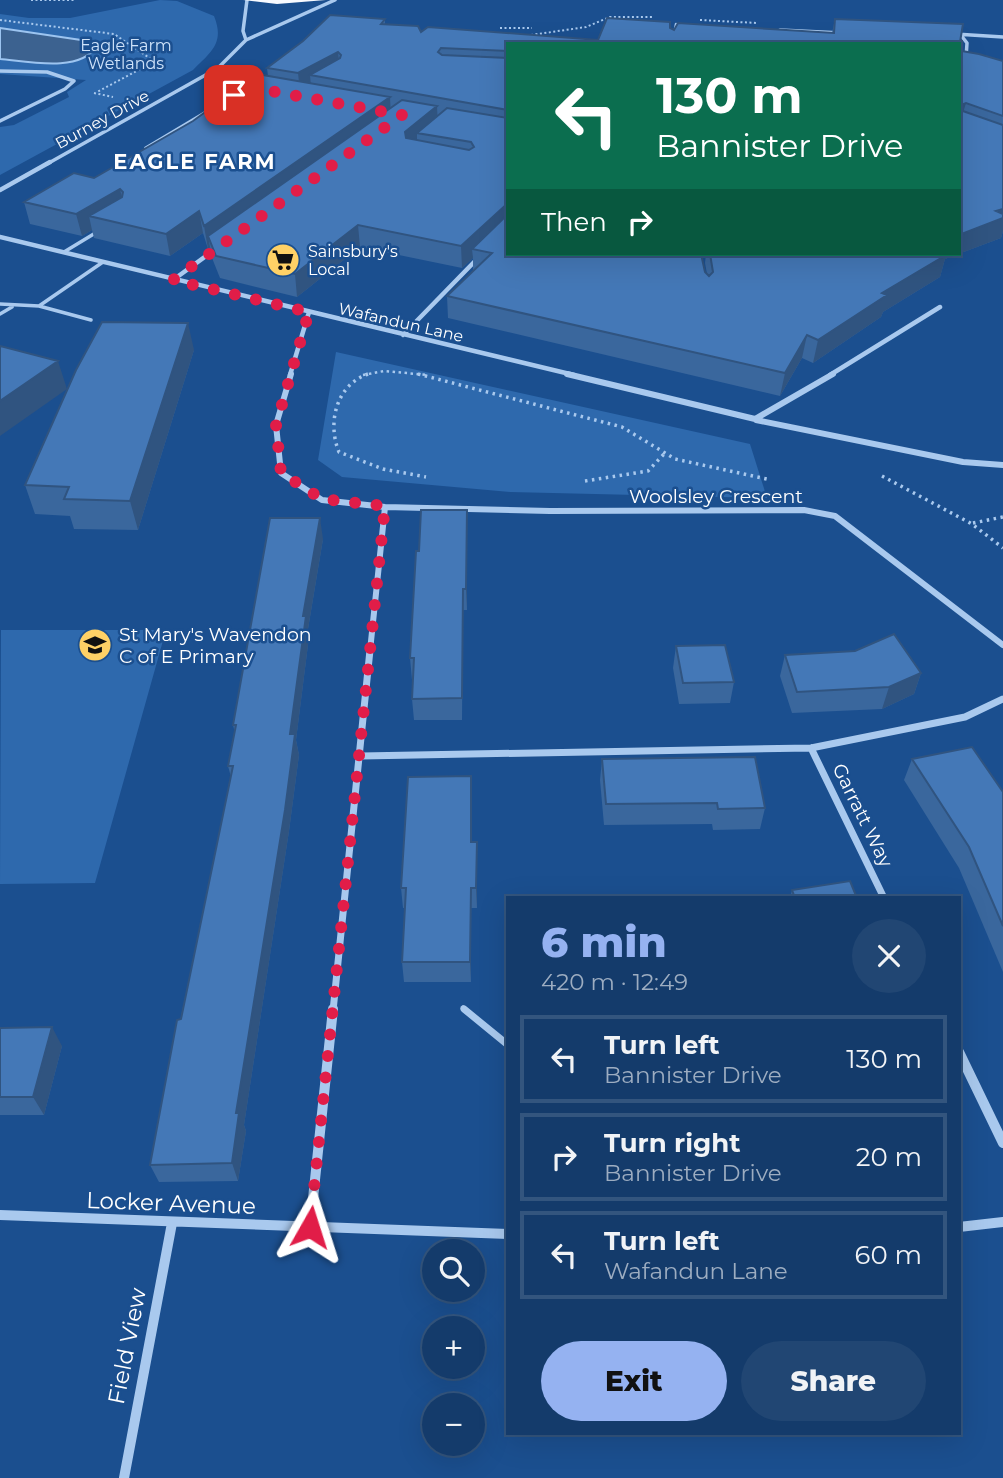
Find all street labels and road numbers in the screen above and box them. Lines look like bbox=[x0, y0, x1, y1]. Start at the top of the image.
street label: Burney Drive bbox=[52, 86, 152, 153]
street label: Wafandun Lane bbox=[336, 299, 465, 346]
street label: Woolsley Crescent bbox=[629, 485, 803, 508]
street label: Garratt Way bbox=[827, 759, 898, 872]
street label: Locker Avenue bbox=[86, 1186, 256, 1220]
street label: Field View bbox=[102, 1285, 152, 1407]

